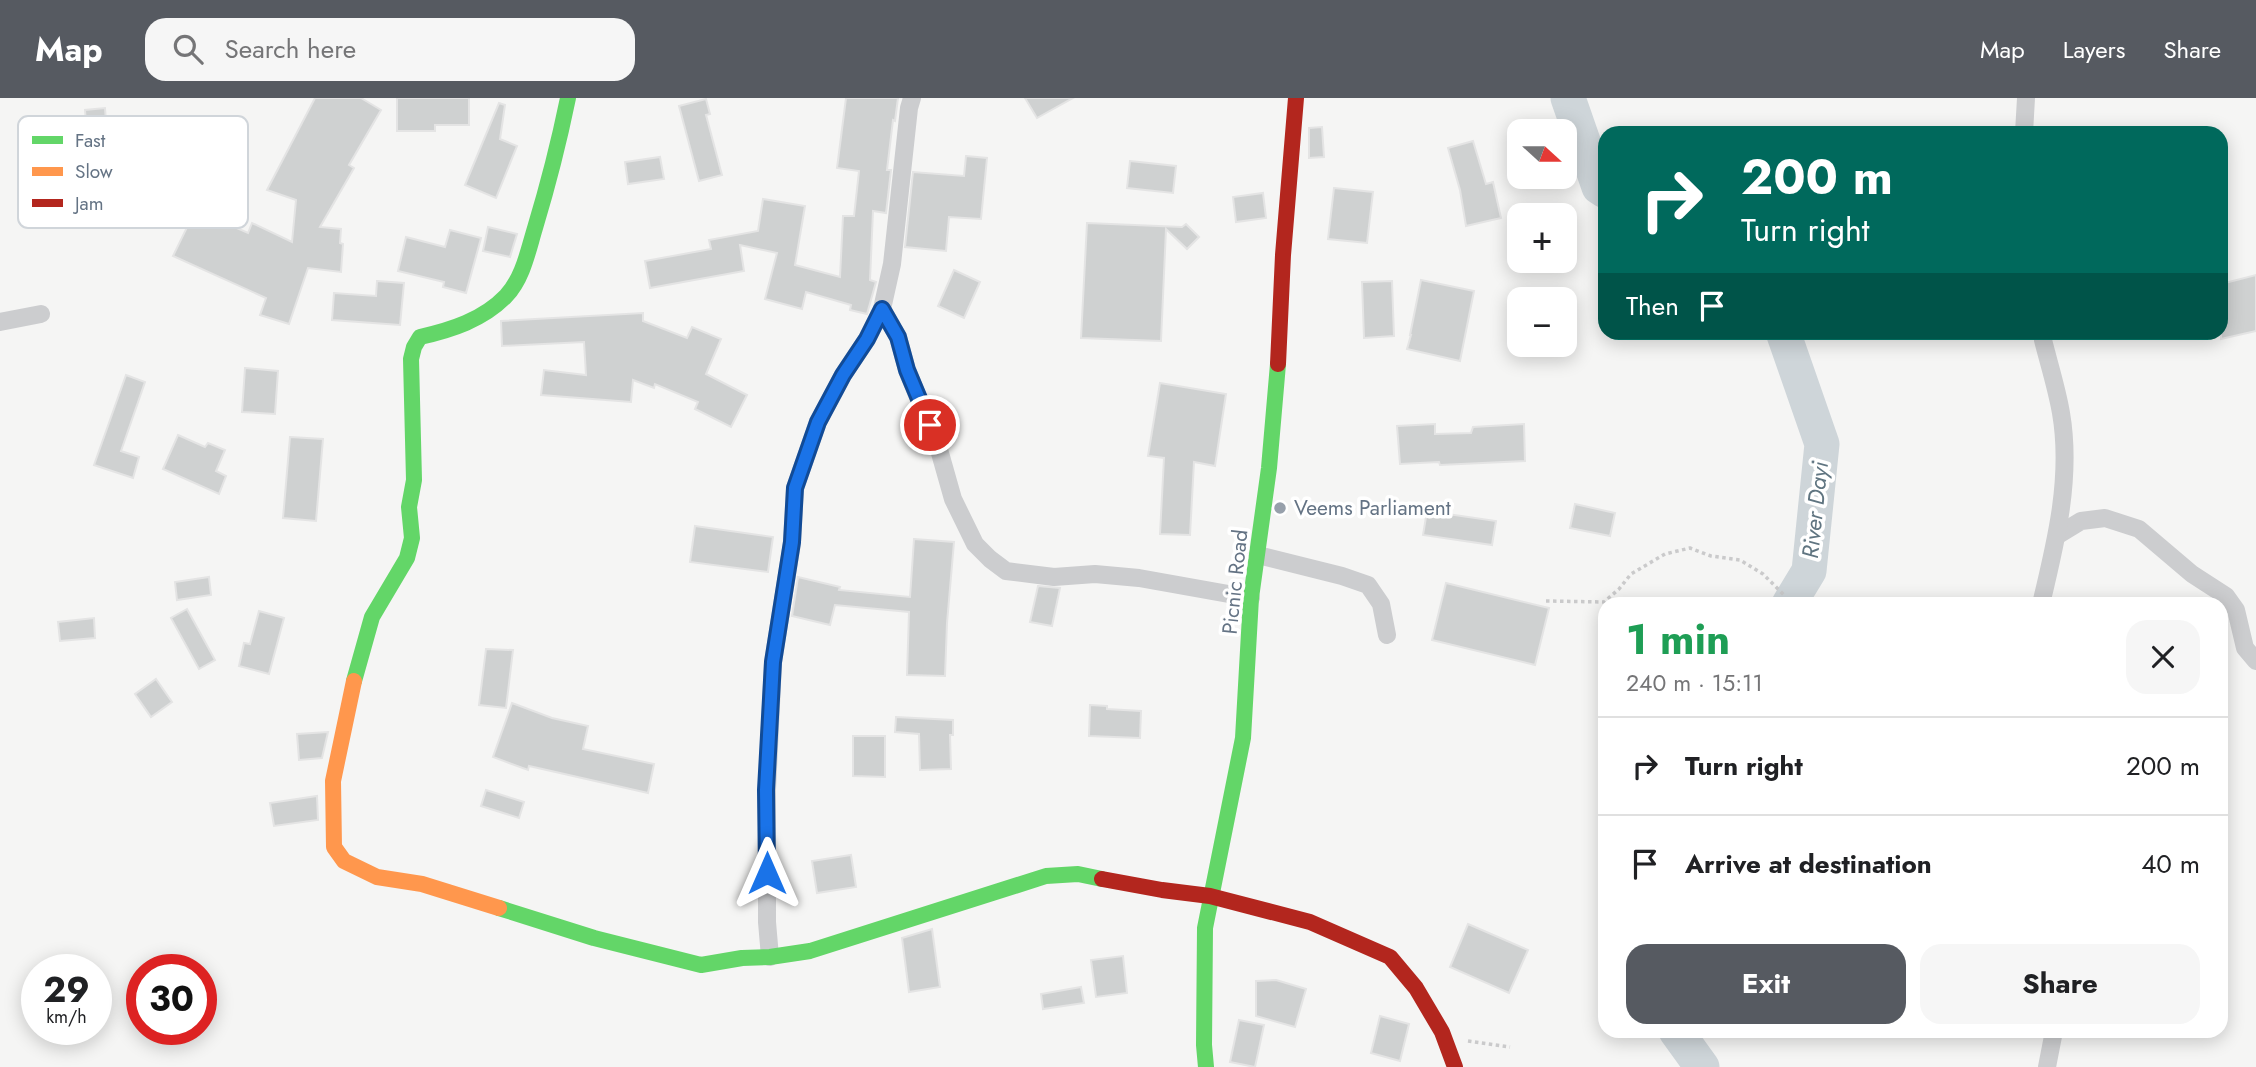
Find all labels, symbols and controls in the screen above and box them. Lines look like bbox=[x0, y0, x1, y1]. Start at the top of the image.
search box bbox=[145, 18, 635, 81]
text: Map bbox=[35, 26, 103, 73]
icon: search bbox=[169, 30, 207, 68]
text: Search here bbox=[225, 30, 356, 68]
text: Map bbox=[1980, 32, 2025, 67]
text: Layers bbox=[2063, 32, 2125, 67]
text: Share bbox=[2163, 32, 2221, 67]
legend bbox=[18, 116, 248, 228]
north arrow bbox=[1507, 119, 1577, 189]
map controls bbox=[1507, 119, 1577, 357]
text: Fast bbox=[75, 127, 106, 154]
text: 200 m bbox=[1741, 142, 1893, 212]
icon: right bbox=[1626, 154, 1717, 245]
text: Slow bbox=[75, 158, 113, 185]
text: Jam bbox=[72, 190, 104, 217]
button: + bbox=[1507, 203, 1577, 273]
text: Turn right bbox=[1741, 207, 1870, 253]
button: − bbox=[1507, 287, 1577, 357]
text: Then bbox=[1626, 287, 1679, 325]
icon: arrive bbox=[1693, 287, 1731, 325]
pin bbox=[900, 395, 960, 455]
icon: arrive bbox=[911, 406, 949, 444]
water label: River Dayi bbox=[1793, 459, 1837, 560]
place label: Veems Parliament bbox=[1294, 493, 1451, 523]
marker: Veems Parliament bbox=[1272, 500, 1288, 516]
street label: Picnic Road bbox=[1215, 528, 1255, 636]
text: 1 min bbox=[1626, 609, 1730, 670]
button: close bbox=[2126, 620, 2200, 694]
text: 240 m · 15:11 bbox=[1626, 666, 1763, 700]
icon: right bbox=[1626, 747, 1664, 785]
text: Turn right bbox=[1685, 747, 1803, 785]
text: 200 m bbox=[2126, 747, 2200, 785]
position arrow bbox=[730, 836, 804, 910]
icon: arrive bbox=[1626, 845, 1664, 883]
text: Arrive at destination bbox=[1685, 845, 1932, 883]
text: 40 m bbox=[2141, 845, 2200, 883]
button: Exit bbox=[1626, 944, 1906, 1024]
button: Share bbox=[1920, 944, 2200, 1024]
speed limit sign: 30 bbox=[126, 954, 217, 1045]
text: 29 bbox=[43, 965, 90, 1015]
text: km/h bbox=[46, 1004, 87, 1030]

